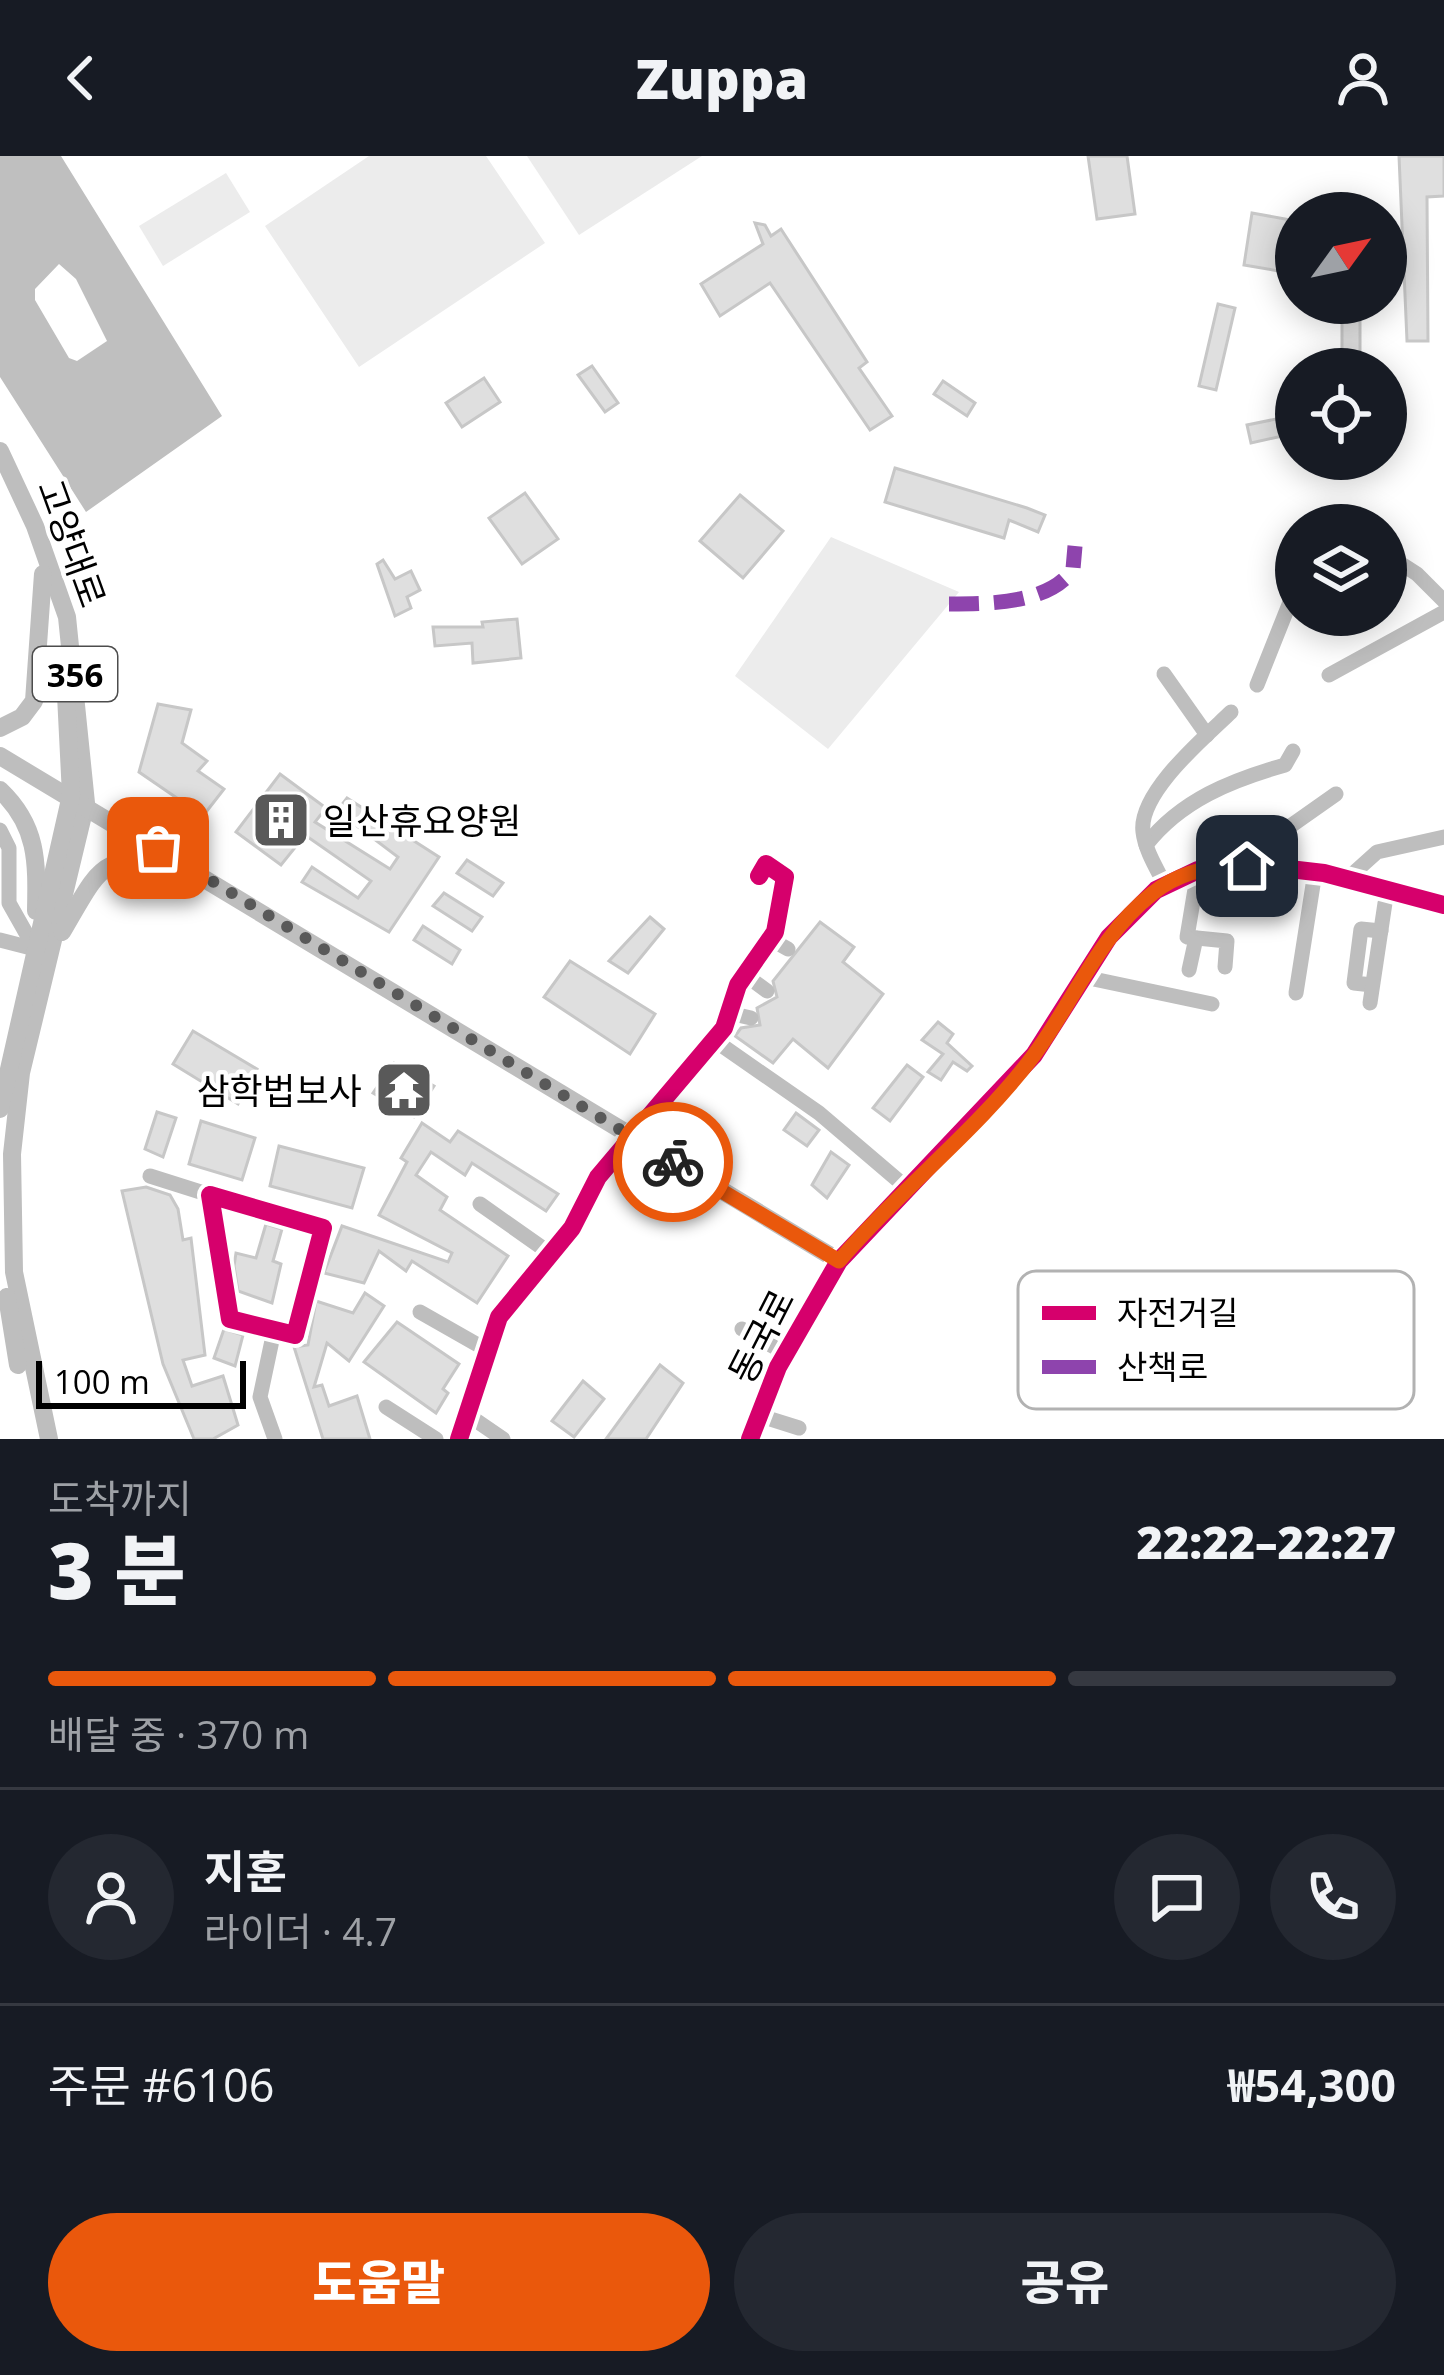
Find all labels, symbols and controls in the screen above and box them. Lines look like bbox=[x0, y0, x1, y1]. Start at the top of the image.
text: Zuppa bbox=[636, 41, 808, 115]
icon: back bbox=[48, 45, 114, 111]
icon: person bbox=[1330, 45, 1396, 111]
north arrow bbox=[1275, 192, 1407, 324]
map controls bbox=[1275, 192, 1407, 636]
button: locate bbox=[1275, 348, 1407, 480]
street label: 고양대로 bbox=[26, 472, 118, 614]
button: layers bbox=[1275, 504, 1407, 636]
road number: 356 bbox=[33, 647, 117, 701]
building icon: 일산휴요양원 bbox=[250, 789, 312, 851]
place label: 일산휴요양원 bbox=[323, 796, 522, 845]
pin bbox=[107, 797, 209, 899]
icon: bag bbox=[125, 815, 191, 881]
pin bbox=[1196, 815, 1298, 917]
icon: home bbox=[1214, 833, 1280, 899]
temple icon: 삼학법보사 bbox=[373, 1059, 435, 1121]
place label: 삼학법보사 bbox=[196, 1066, 362, 1115]
courier bbox=[613, 1102, 733, 1222]
icon: bike bbox=[640, 1129, 706, 1195]
legend bbox=[1018, 1271, 1414, 1409]
street label: 동국로 bbox=[717, 1281, 805, 1391]
text: 자전거길 bbox=[1117, 1290, 1238, 1335]
text: 산책로 bbox=[1117, 1344, 1208, 1389]
scale bar bbox=[36, 1355, 246, 1408]
text: 100 m bbox=[54, 1359, 150, 1404]
text: 도착까지 bbox=[48, 1471, 192, 1524]
text: 22:22–22:27 bbox=[1137, 1511, 1396, 1572]
text: 3 분 bbox=[48, 1516, 186, 1622]
text: 배달 중 · 370 m bbox=[48, 1707, 309, 1760]
button: person bbox=[48, 1834, 174, 1960]
button: chat bbox=[1114, 1834, 1240, 1960]
button: phone bbox=[1270, 1834, 1396, 1960]
text: 지훈 bbox=[204, 1840, 287, 1901]
text: 라이더 · 4.7 bbox=[204, 1904, 397, 1957]
text: 주문 #6106 bbox=[48, 2054, 274, 2115]
text: ₩54,300 bbox=[1228, 2054, 1396, 2115]
button: 도움말 bbox=[48, 2213, 710, 2351]
button: 공유 bbox=[734, 2213, 1396, 2351]

